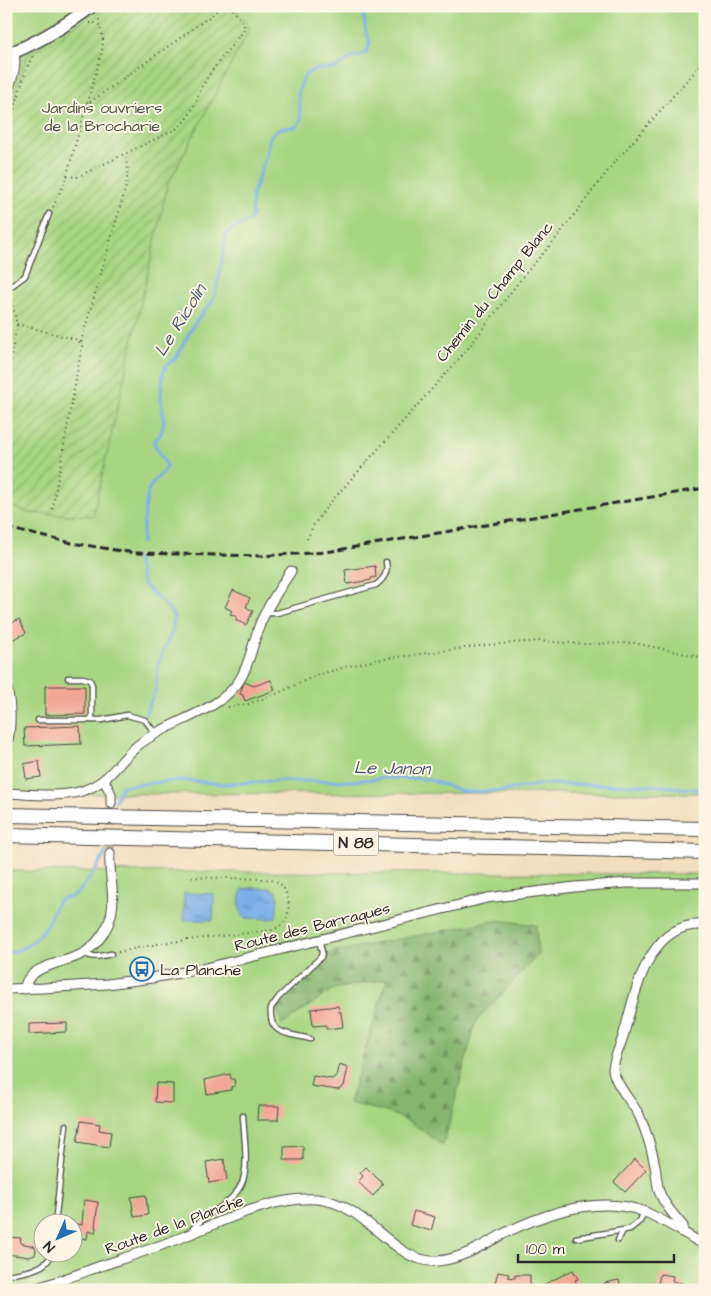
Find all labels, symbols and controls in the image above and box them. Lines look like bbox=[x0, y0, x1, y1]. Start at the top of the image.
park label: Jardins ouvriers de la Brocharie bbox=[42, 97, 162, 137]
street label: Chemin du Champ Blanc bbox=[431, 217, 558, 367]
water label: Le Ricolin bbox=[148, 278, 214, 361]
water label: Le Janon bbox=[354, 755, 432, 782]
road number: N 88 bbox=[334, 830, 378, 856]
street label: Route des Barraques bbox=[232, 897, 392, 957]
bus stop icon: La Planche bbox=[129, 956, 155, 982]
place label: La Planche bbox=[160, 959, 242, 981]
street label: Route de la Planche bbox=[102, 1190, 247, 1260]
north arrow bbox=[32, 1214, 82, 1264]
scale bar bbox=[518, 1231, 675, 1263]
text: N bbox=[39, 1236, 60, 1257]
text: 100 m bbox=[526, 1239, 565, 1260]

